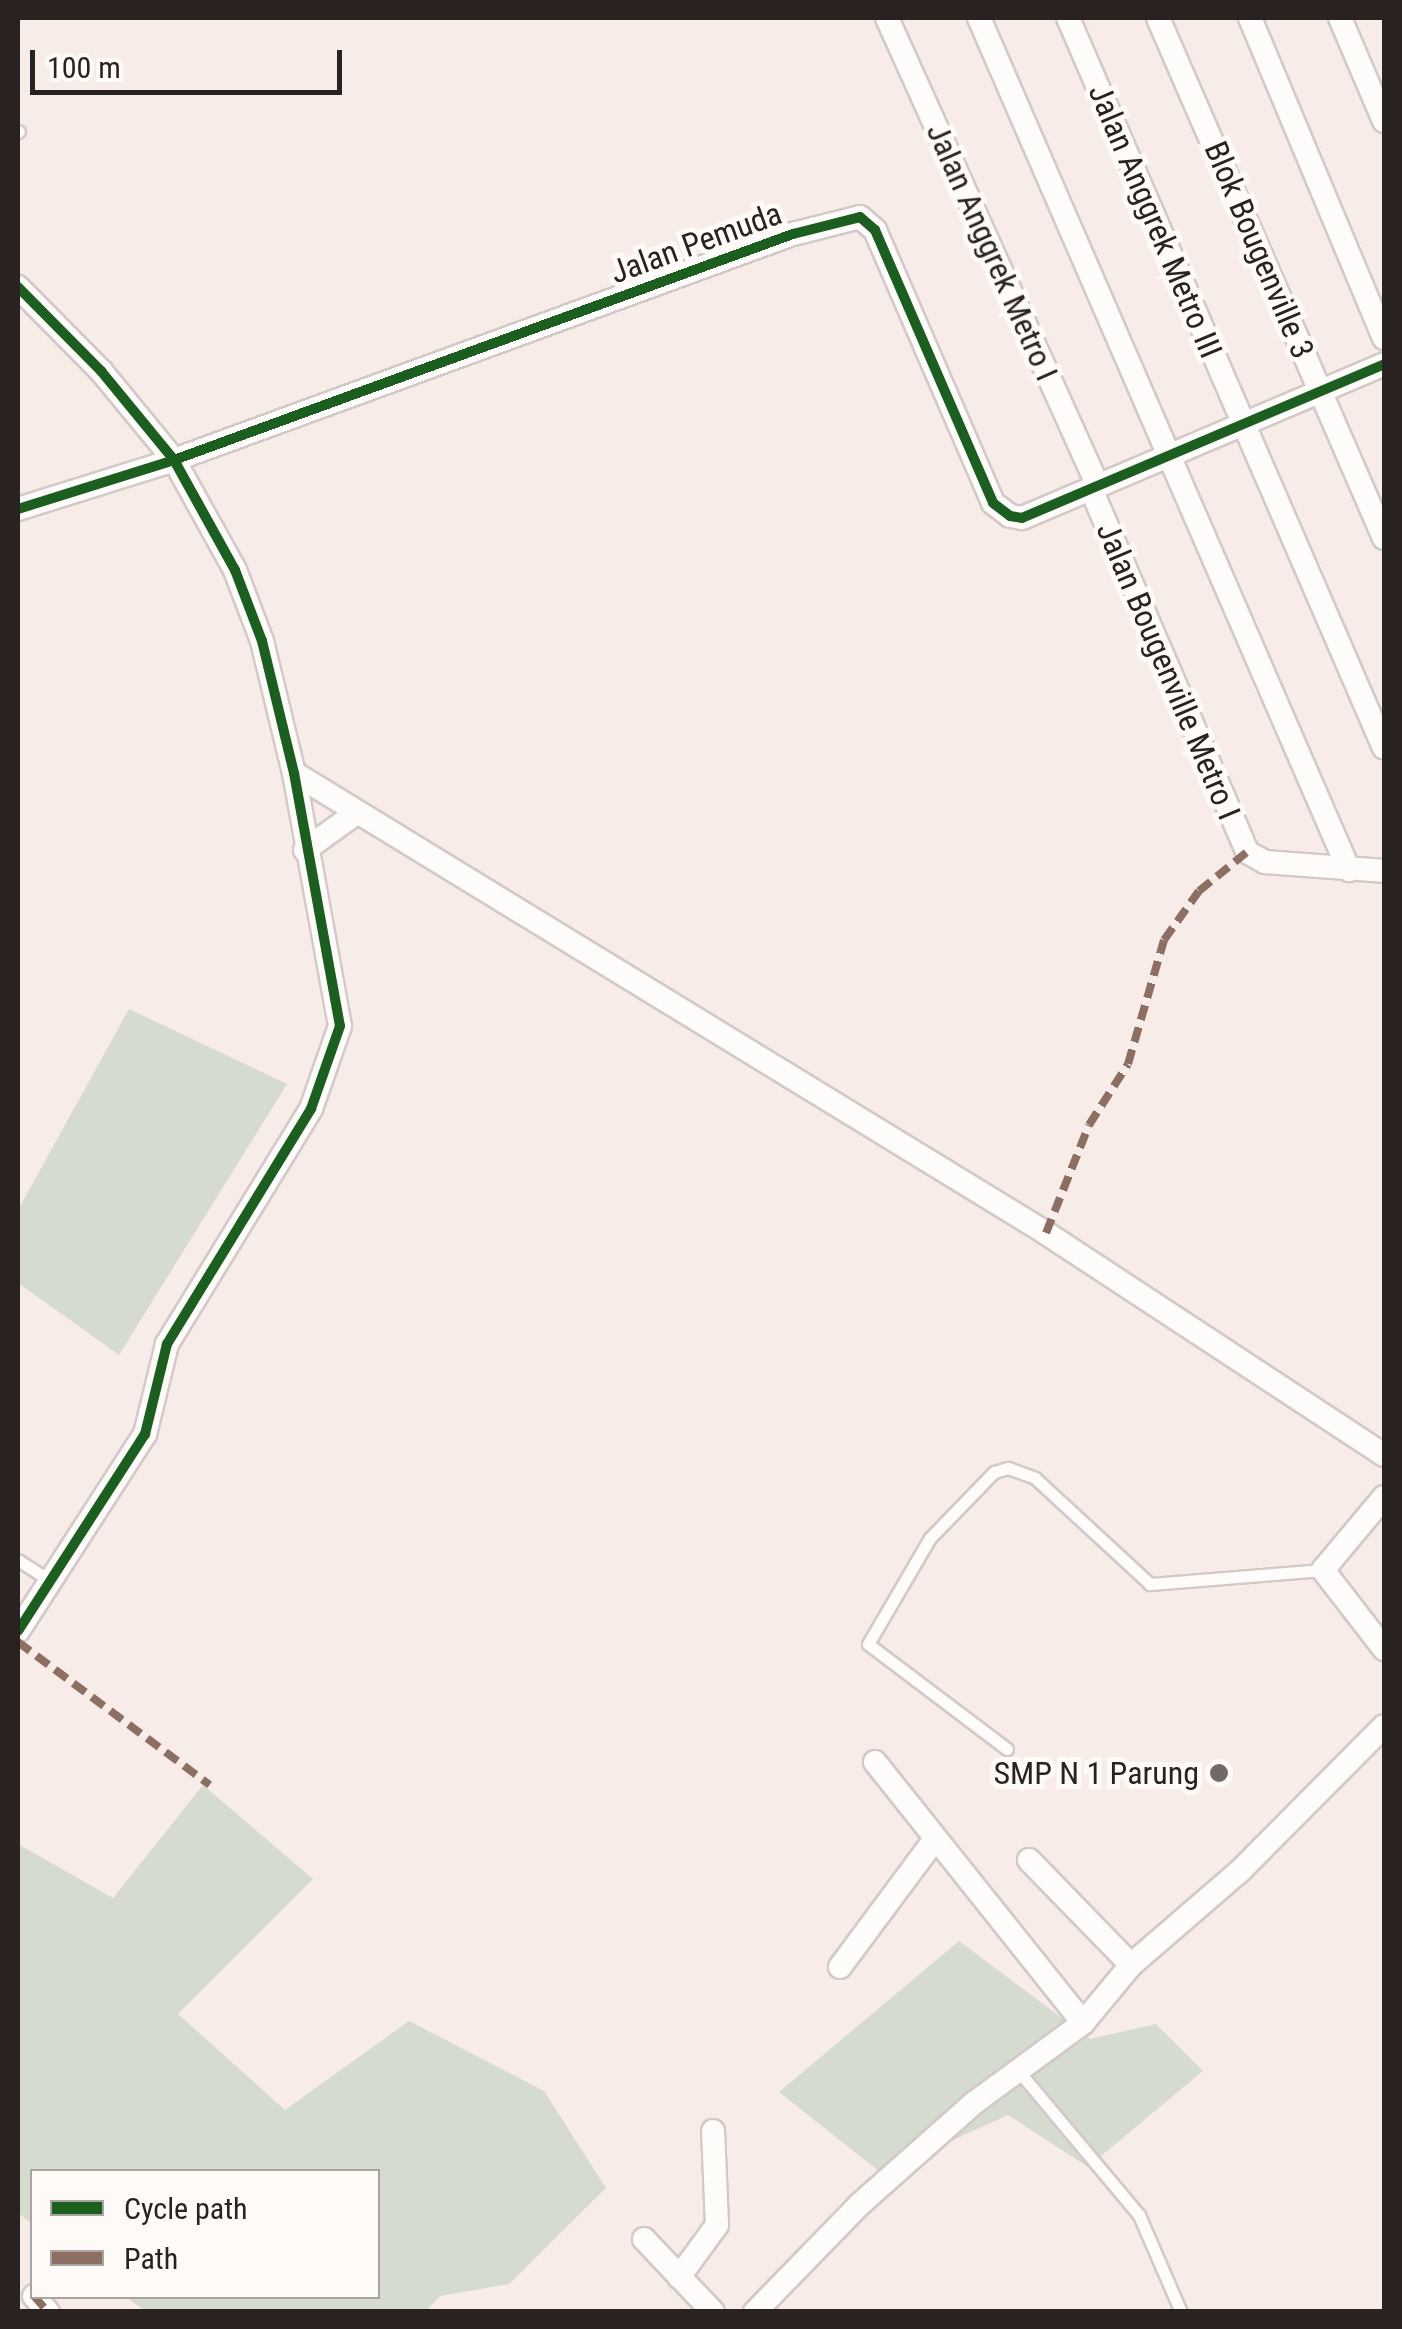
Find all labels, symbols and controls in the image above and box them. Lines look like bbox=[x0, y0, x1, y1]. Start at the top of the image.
scale bar bbox=[35, 30, 348, 92]
text: 100 m bbox=[47, 50, 121, 85]
street label: Jalan Anggrek Metro III bbox=[1080, 78, 1230, 364]
street label: Jalan Anggrek Metro I bbox=[918, 117, 1066, 387]
street label: Blok Bougenville 3 bbox=[1196, 136, 1322, 364]
street label: Jalan Pemuda bbox=[605, 194, 787, 292]
street label: Jalan Bougenville Metro I bbox=[1088, 517, 1248, 825]
place label: SMP N 1 Parung bbox=[993, 1754, 1199, 1792]
marker: SMP N 1 Parung bbox=[1208, 1762, 1230, 1784]
legend bbox=[30, 2169, 380, 2299]
text: Cycle path bbox=[124, 2191, 248, 2226]
text: Path bbox=[124, 2241, 178, 2276]

